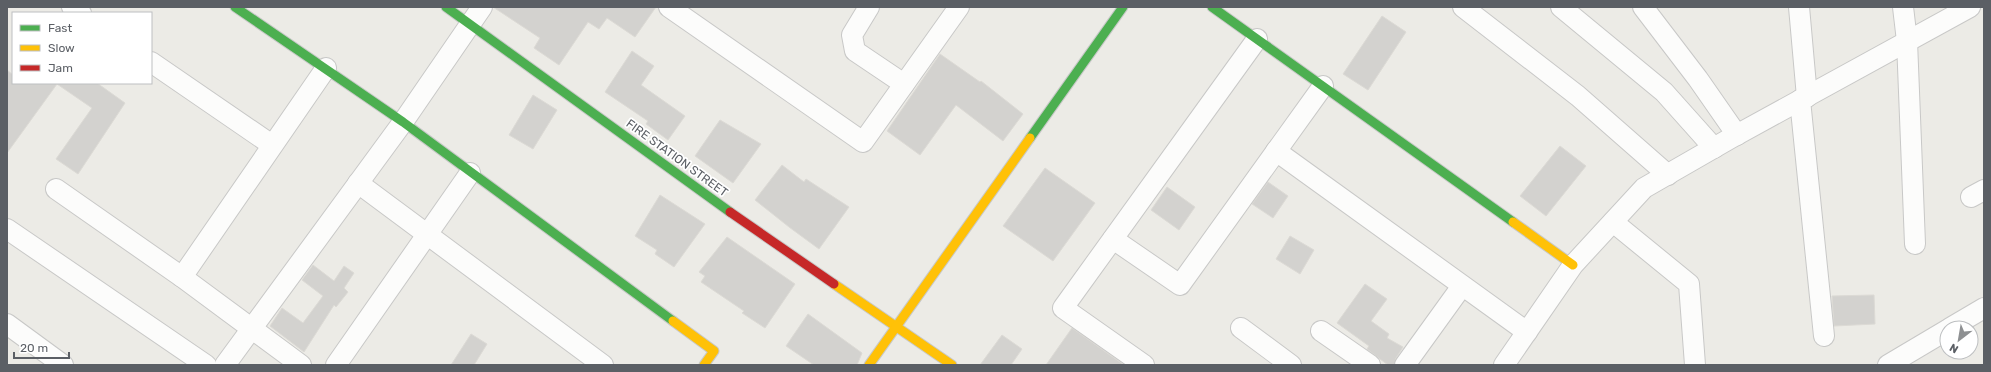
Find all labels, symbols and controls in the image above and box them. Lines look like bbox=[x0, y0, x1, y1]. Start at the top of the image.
legend bbox=[12, 12, 152, 84]
text: Fast bbox=[48, 21, 72, 35]
text: Slow bbox=[48, 41, 75, 55]
text: Jam bbox=[48, 61, 73, 75]
street label: FIRE STATION STREET bbox=[623, 116, 731, 200]
north arrow bbox=[1939, 320, 1979, 360]
scale bar bbox=[14, 334, 69, 360]
text: N bbox=[1947, 340, 1961, 356]
text: 20 m bbox=[20, 341, 48, 355]

